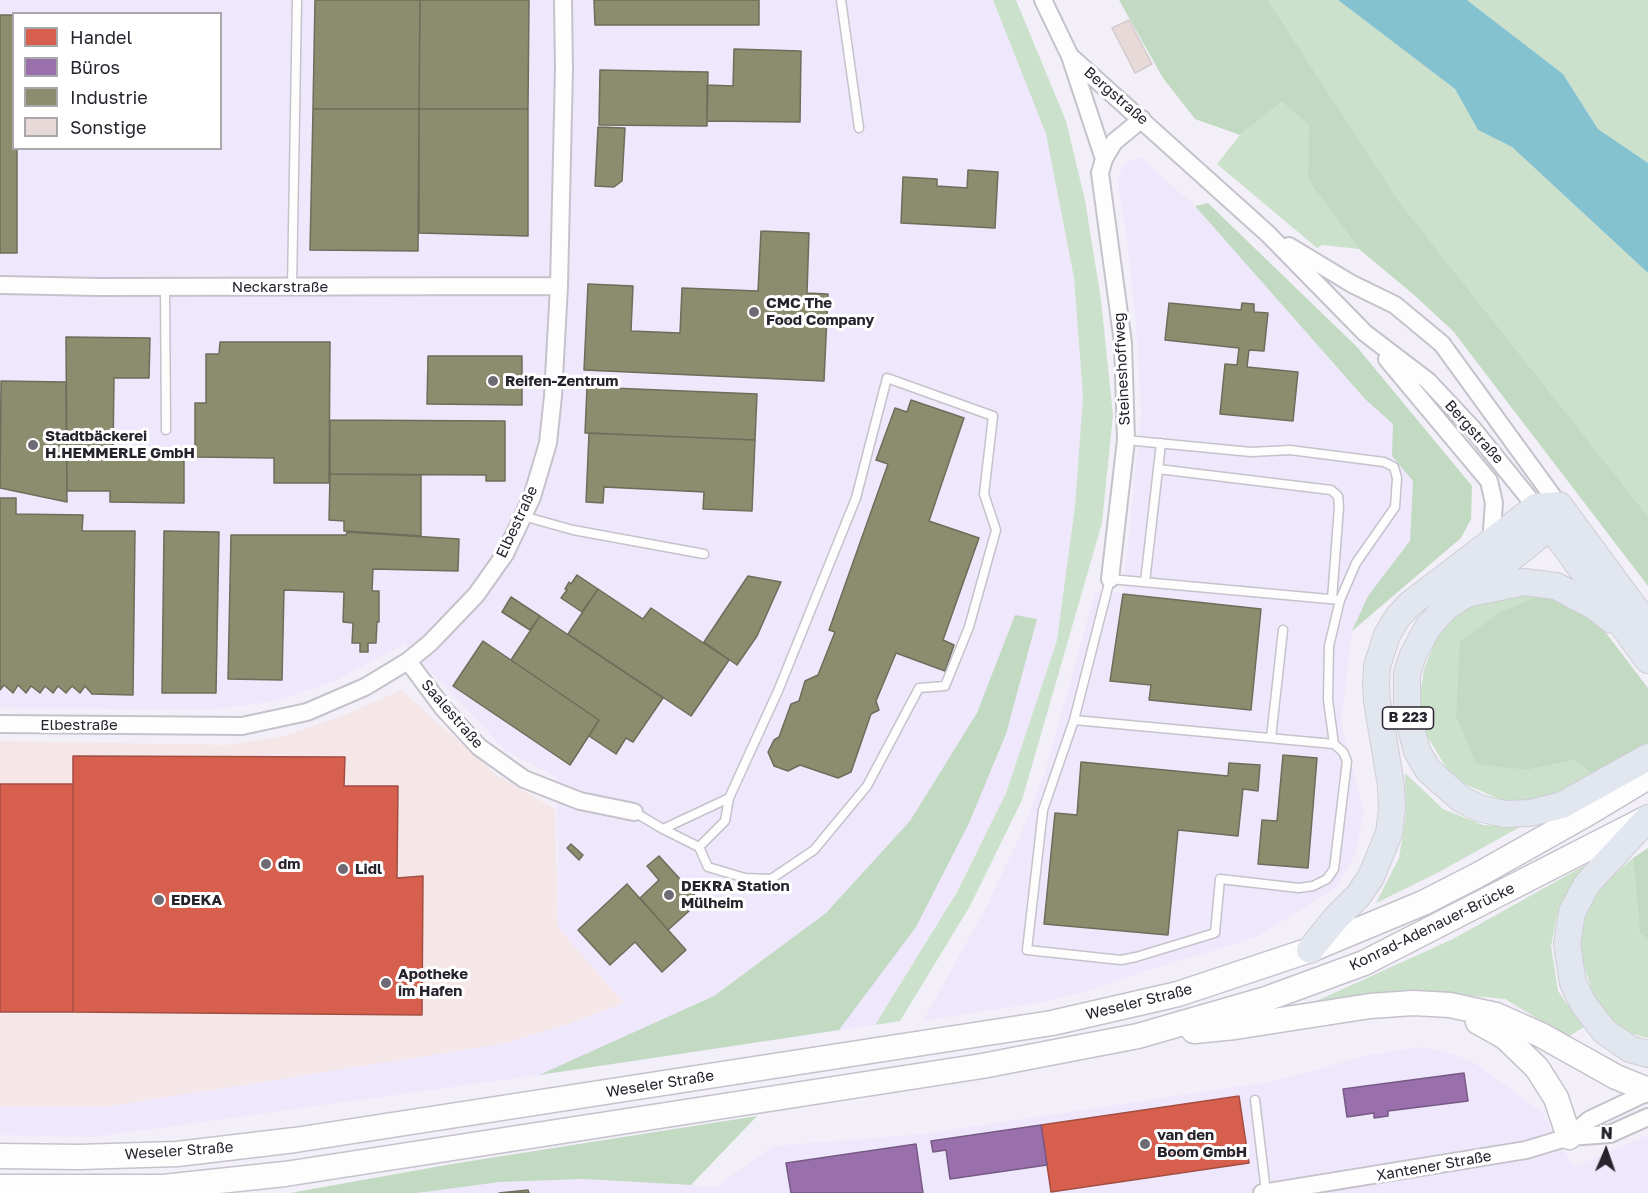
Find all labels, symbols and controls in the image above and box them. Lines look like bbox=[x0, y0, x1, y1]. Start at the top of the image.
legend bbox=[12, 12, 222, 150]
text: Handel bbox=[70, 26, 132, 48]
text: Büros bbox=[70, 56, 120, 78]
street label: Bergstraße bbox=[1080, 63, 1152, 129]
text: Industrie bbox=[70, 86, 148, 108]
text: Sonstige bbox=[70, 116, 146, 138]
street label: Neckarstraße bbox=[232, 278, 328, 296]
place label: CMC The Food Company bbox=[766, 294, 874, 329]
marker: CMC The Food Company bbox=[747, 305, 761, 319]
street label: Steineshoffweg bbox=[1110, 312, 1134, 426]
place label: Reifen-Zentrum bbox=[505, 372, 618, 390]
marker: Reifen-Zentrum bbox=[486, 374, 500, 388]
street label: Bergstraße bbox=[1441, 397, 1507, 467]
place label: Stadtbäckerei H.HEMMERLE GmbH bbox=[45, 427, 195, 462]
marker: Stadtbäckerei H.HEMMERLE GmbH bbox=[26, 438, 40, 452]
street label: Elbestraße bbox=[492, 483, 542, 561]
street label: Saalestraße bbox=[417, 676, 487, 752]
road number: B 223 bbox=[1382, 707, 1434, 729]
street label: Elbestraße bbox=[40, 716, 118, 734]
place label: dm bbox=[278, 855, 300, 873]
marker: dm bbox=[259, 857, 273, 871]
place label: Lidl bbox=[355, 860, 382, 878]
marker: Lidl bbox=[336, 862, 350, 876]
place label: DEKRA Station Mülheim bbox=[681, 877, 790, 912]
street label: Konrad-Adenauer-Brücke bbox=[1347, 879, 1517, 975]
marker: DEKRA Station Mülheim bbox=[662, 888, 676, 902]
place label: EDEKA bbox=[171, 891, 222, 909]
marker: EDEKA bbox=[152, 893, 166, 907]
place label: Apotheke im Hafen bbox=[398, 965, 468, 1000]
marker: Apotheke im Hafen bbox=[379, 976, 393, 990]
street label: Weseler Straße bbox=[1084, 980, 1194, 1024]
street label: Weseler Straße bbox=[605, 1067, 715, 1101]
north arrow bbox=[1576, 1121, 1636, 1181]
text: N bbox=[1600, 1123, 1613, 1143]
place label: van den Boom GmbH bbox=[1157, 1126, 1247, 1161]
marker: van den Boom GmbH bbox=[1138, 1137, 1152, 1151]
street label: Weseler Straße bbox=[124, 1138, 234, 1164]
street label: Xantener Straße bbox=[1375, 1147, 1493, 1185]

